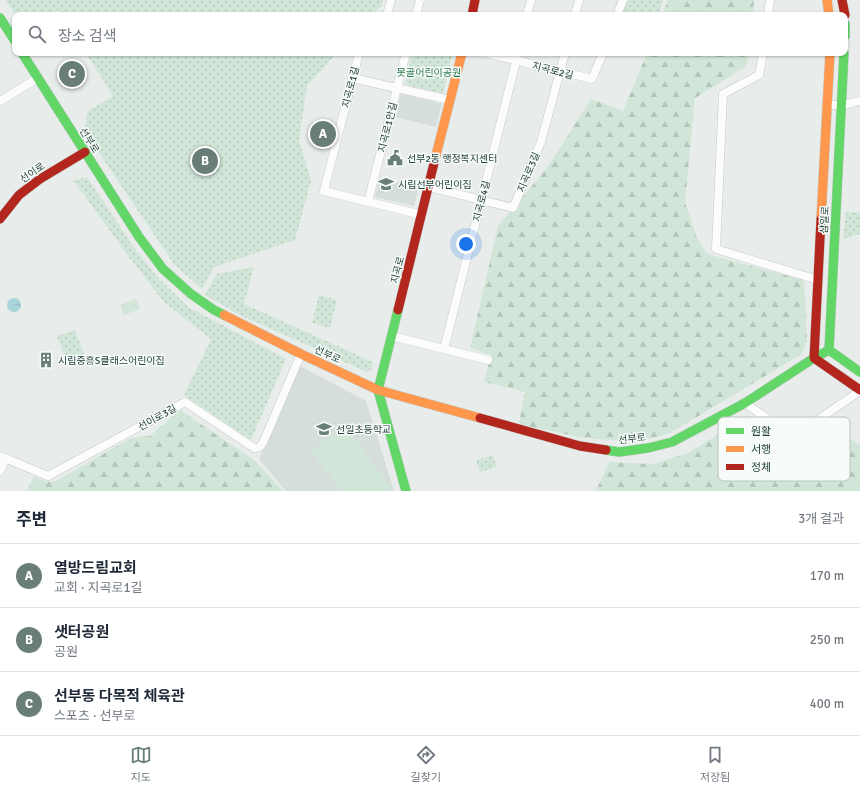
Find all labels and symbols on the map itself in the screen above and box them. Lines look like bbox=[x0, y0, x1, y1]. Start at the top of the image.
pin: C bbox=[59, 59, 85, 89]
street label: 지곡로2길 bbox=[531, 60, 575, 82]
street label: 지곡로1길 bbox=[340, 65, 362, 109]
park label: 못골어린이공원 bbox=[397, 67, 461, 79]
street label: 지곡로1안길 bbox=[376, 101, 400, 154]
pin: A bbox=[310, 119, 336, 149]
street label: 선부로 bbox=[77, 126, 102, 155]
pin: B bbox=[192, 146, 218, 176]
public building icon: 선부2동 행정복지센터 bbox=[386, 149, 404, 167]
street label: 지곡로3길 bbox=[515, 151, 543, 194]
place label: 선부2동 행정복지센터 bbox=[407, 153, 497, 165]
street label: 선이로 bbox=[18, 160, 47, 186]
school or university icon: 시립선부어린이집 bbox=[377, 175, 395, 193]
place label: 시립선부어린이집 bbox=[398, 179, 472, 191]
street label: 지곡로4길 bbox=[471, 179, 493, 223]
street label: 삼일로 bbox=[818, 206, 832, 234]
your location bbox=[456, 234, 476, 254]
street label: 지곡로 bbox=[389, 255, 407, 285]
street label: 선부로 bbox=[313, 344, 343, 366]
building icon: 시립중흥S클래스어린이집 bbox=[37, 351, 55, 369]
place label: 시립중흥S클래스어린이집 bbox=[58, 355, 165, 367]
street label: 선이로3길 bbox=[136, 402, 179, 433]
legend bbox=[718, 417, 850, 481]
school or university icon: 선일초등학교 bbox=[315, 420, 333, 438]
place label: 선일초등학교 bbox=[336, 424, 391, 436]
text: 원활 bbox=[751, 425, 771, 438]
street label: 선부로 bbox=[618, 431, 647, 447]
text: 서행 bbox=[751, 443, 771, 456]
text: 정체 bbox=[751, 461, 771, 474]

